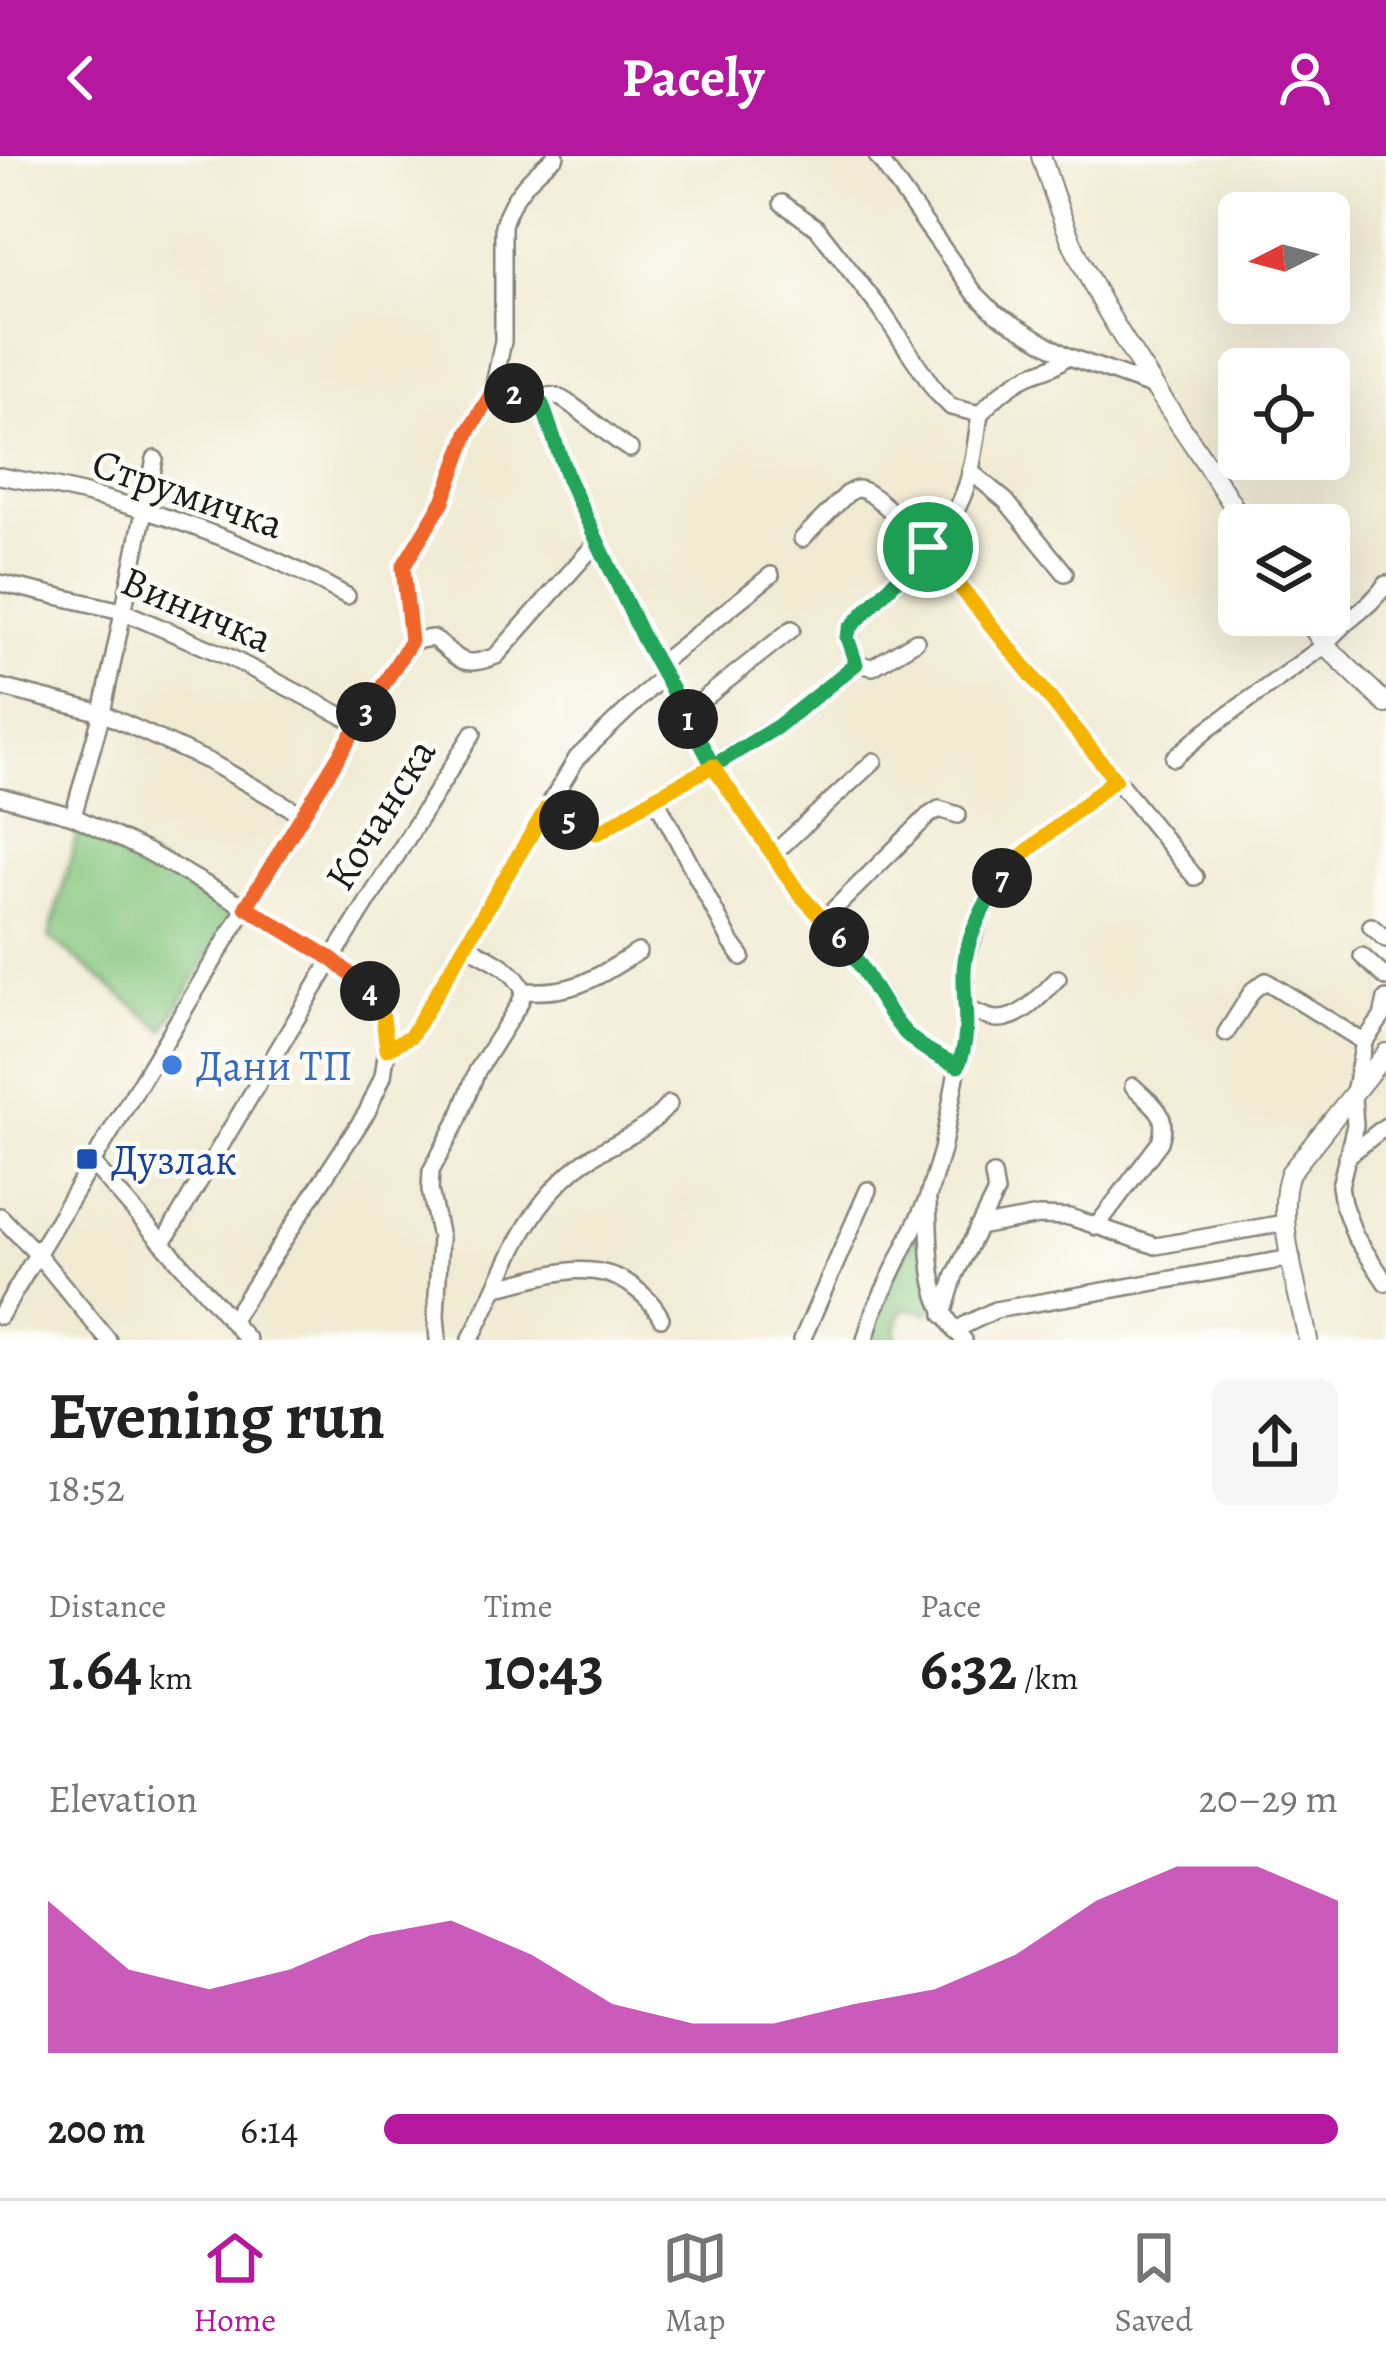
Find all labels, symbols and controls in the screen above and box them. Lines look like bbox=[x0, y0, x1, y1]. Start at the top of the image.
text: Pacely bbox=[622, 41, 764, 115]
icon: back bbox=[48, 45, 114, 111]
icon: person bbox=[1272, 45, 1338, 111]
north arrow bbox=[1218, 192, 1350, 324]
map controls bbox=[1218, 192, 1350, 636]
button: locate bbox=[1218, 348, 1350, 480]
pin: 2 bbox=[484, 363, 544, 423]
text: 2 bbox=[506, 370, 522, 415]
street label: Струмичка bbox=[85, 434, 292, 552]
pin bbox=[877, 496, 979, 598]
button: layers bbox=[1218, 504, 1350, 636]
icon: arrive bbox=[895, 514, 961, 580]
street label: Виничка bbox=[113, 552, 282, 666]
pin: 3 bbox=[336, 682, 396, 742]
text: 3 bbox=[359, 689, 373, 734]
pin: 1 bbox=[658, 689, 718, 749]
text: 1 bbox=[682, 696, 694, 741]
street label: Кочанска bbox=[311, 727, 449, 901]
pin: 5 bbox=[539, 790, 599, 850]
text: 5 bbox=[562, 797, 576, 842]
pin: 7 bbox=[972, 848, 1032, 908]
text: 7 bbox=[995, 855, 1009, 900]
pin: 6 bbox=[809, 907, 869, 967]
text: 6 bbox=[831, 914, 847, 959]
pin: 4 bbox=[340, 961, 400, 1021]
text: 4 bbox=[362, 968, 378, 1013]
place label: Дани ТП bbox=[196, 1037, 352, 1094]
marker: Дани ТП bbox=[159, 1052, 185, 1078]
place label: Дузлак bbox=[111, 1131, 237, 1188]
marker: Дузлак bbox=[74, 1146, 100, 1172]
text: Evening run bbox=[48, 1371, 385, 1461]
button: share bbox=[1212, 1379, 1338, 1505]
text: 18:52 bbox=[48, 1461, 125, 1514]
text: Distance bbox=[48, 1583, 166, 1628]
text: Time bbox=[484, 1583, 553, 1628]
text: Pace bbox=[920, 1583, 981, 1628]
text: 1.64 bbox=[48, 1628, 142, 1710]
text: 10:43 bbox=[484, 1628, 604, 1710]
text: 6:32 bbox=[920, 1628, 1017, 1710]
text: km bbox=[142, 1655, 193, 1700]
text: /km bbox=[1017, 1655, 1078, 1700]
text: Elevation bbox=[48, 1772, 198, 1825]
text: 20–29 m bbox=[1199, 1772, 1338, 1825]
text: 200 m bbox=[48, 2103, 146, 2156]
text: 6:14 bbox=[240, 2103, 298, 2156]
tab: Home bbox=[193, 2225, 276, 2342]
tab: Map bbox=[662, 2225, 728, 2342]
tab: Saved bbox=[1115, 2225, 1193, 2342]

